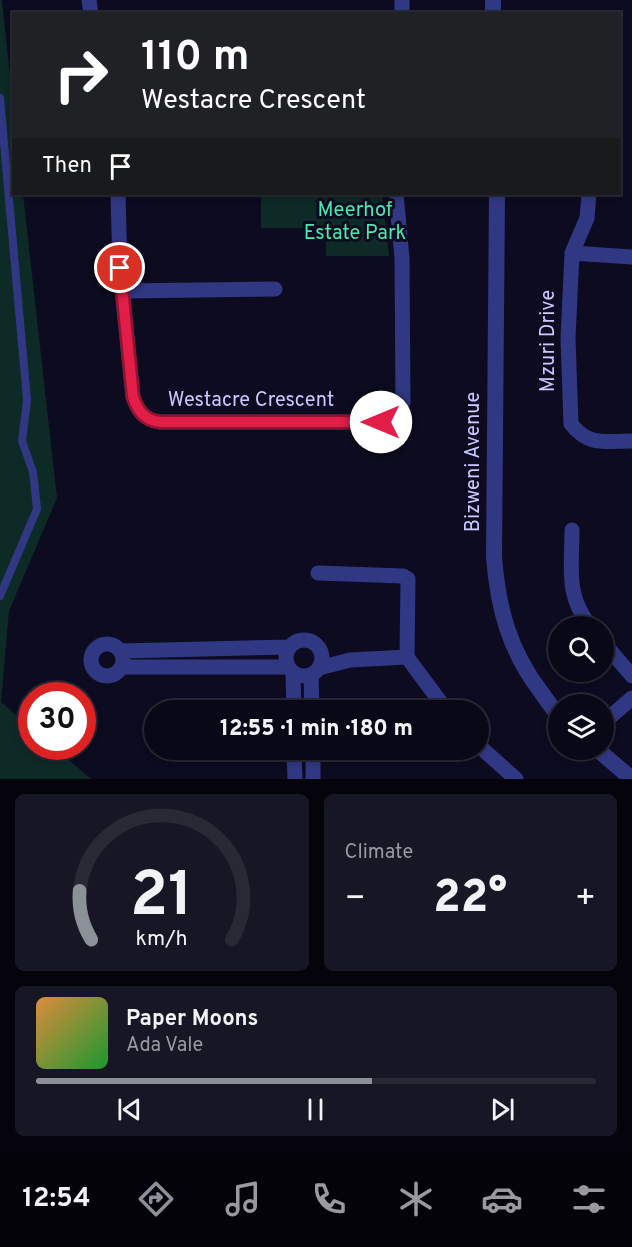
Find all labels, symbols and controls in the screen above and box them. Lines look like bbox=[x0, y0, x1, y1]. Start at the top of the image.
text: 110 m bbox=[141, 32, 250, 85]
icon: right bbox=[42, 36, 120, 114]
text: Westacre Crescent bbox=[141, 84, 366, 118]
icon: arrive bbox=[104, 150, 137, 183]
text: Then bbox=[42, 153, 92, 180]
park label: Meerhof Estate Park bbox=[304, 198, 406, 247]
pin bbox=[94, 242, 145, 293]
icon: arrive bbox=[103, 251, 136, 284]
street label: Mzuri Drive bbox=[536, 290, 562, 392]
street label: Westacre Crescent bbox=[168, 388, 334, 414]
position arrow bbox=[349, 390, 413, 454]
street label: Bizweni Avenue bbox=[461, 392, 487, 532]
map controls bbox=[548, 616, 614, 760]
button: search bbox=[548, 616, 614, 682]
speed limit sign: 30 bbox=[18, 682, 96, 760]
button: layers bbox=[548, 694, 614, 760]
text: 12:55 · 1 min · 180 m bbox=[220, 716, 413, 743]
text: Climate bbox=[345, 840, 413, 866]
text: 21 bbox=[130, 859, 193, 938]
text: 22° bbox=[433, 871, 507, 928]
text: − bbox=[345, 879, 366, 921]
text: + bbox=[575, 879, 596, 921]
text: km/h bbox=[136, 926, 188, 953]
text: Paper Moons bbox=[126, 1006, 258, 1033]
text: Ada Vale bbox=[126, 1033, 203, 1059]
icon: previous bbox=[113, 1093, 146, 1126]
icon: pause bbox=[299, 1093, 332, 1126]
icon: next bbox=[486, 1093, 519, 1126]
icon: directions bbox=[135, 1178, 177, 1220]
icon: music bbox=[222, 1178, 264, 1220]
icon: phone bbox=[308, 1178, 350, 1220]
icon: climate bbox=[395, 1178, 437, 1220]
icon: car bbox=[481, 1178, 523, 1220]
icon: filters bbox=[568, 1178, 610, 1220]
text: 12:54 bbox=[22, 1182, 91, 1216]

